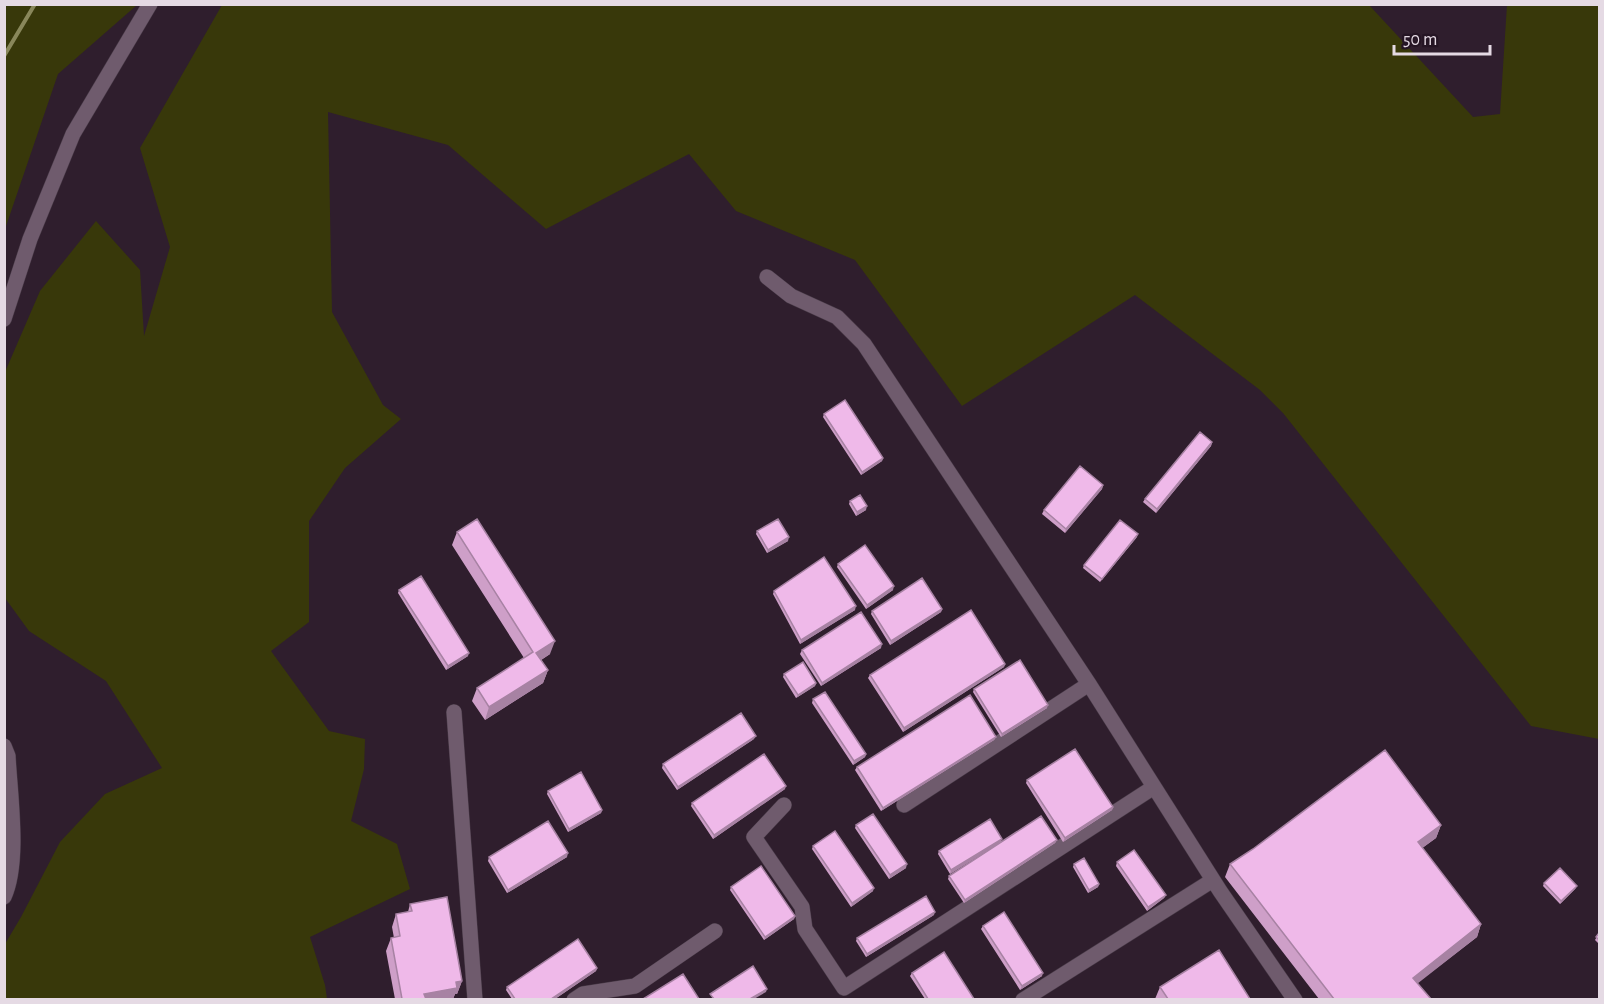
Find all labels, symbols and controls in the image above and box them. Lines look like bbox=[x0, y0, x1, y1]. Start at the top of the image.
scale bar bbox=[1394, 18, 1490, 56]
text: 50 m bbox=[1403, 31, 1437, 49]

